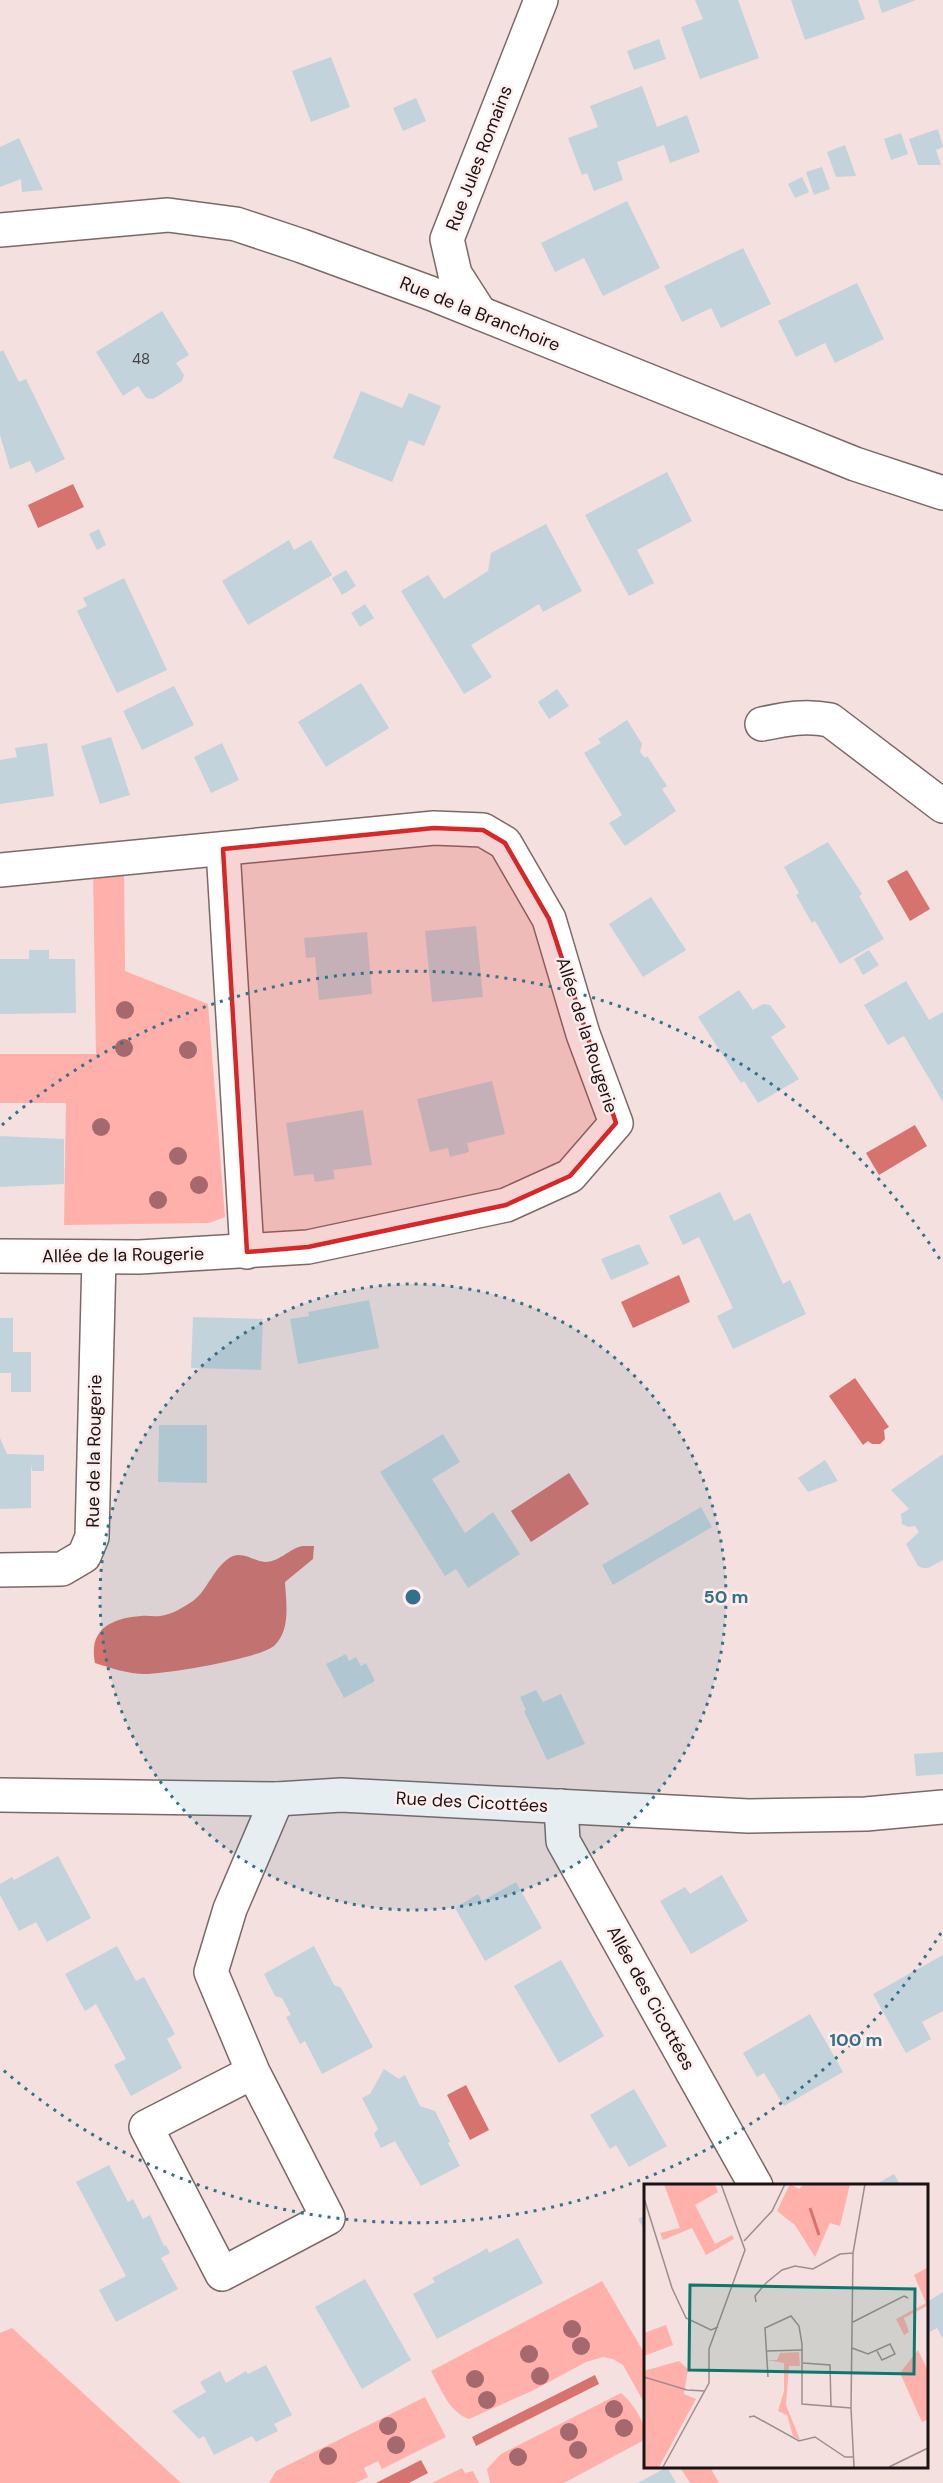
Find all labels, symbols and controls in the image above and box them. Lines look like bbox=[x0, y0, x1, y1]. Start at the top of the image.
street label: Rue Jules Romains bbox=[440, 82, 518, 234]
street label: Rue de la Branchoire bbox=[396, 271, 564, 357]
house number: 48 bbox=[132, 349, 150, 369]
street label: Allée de la Rougerie bbox=[551, 954, 623, 1116]
street label: Allée de la Rougerie bbox=[42, 1242, 204, 1268]
street label: Rue de la Rougerie bbox=[81, 1374, 107, 1528]
text: 50 m bbox=[703, 1585, 749, 1609]
centre of rings bbox=[403, 1587, 423, 1607]
street label: Rue des Cicottées bbox=[395, 1786, 549, 1818]
street label: Allée des Cicottées bbox=[601, 1921, 701, 2075]
text: 100 m bbox=[829, 2028, 883, 2052]
inset map bbox=[644, 2184, 928, 2468]

